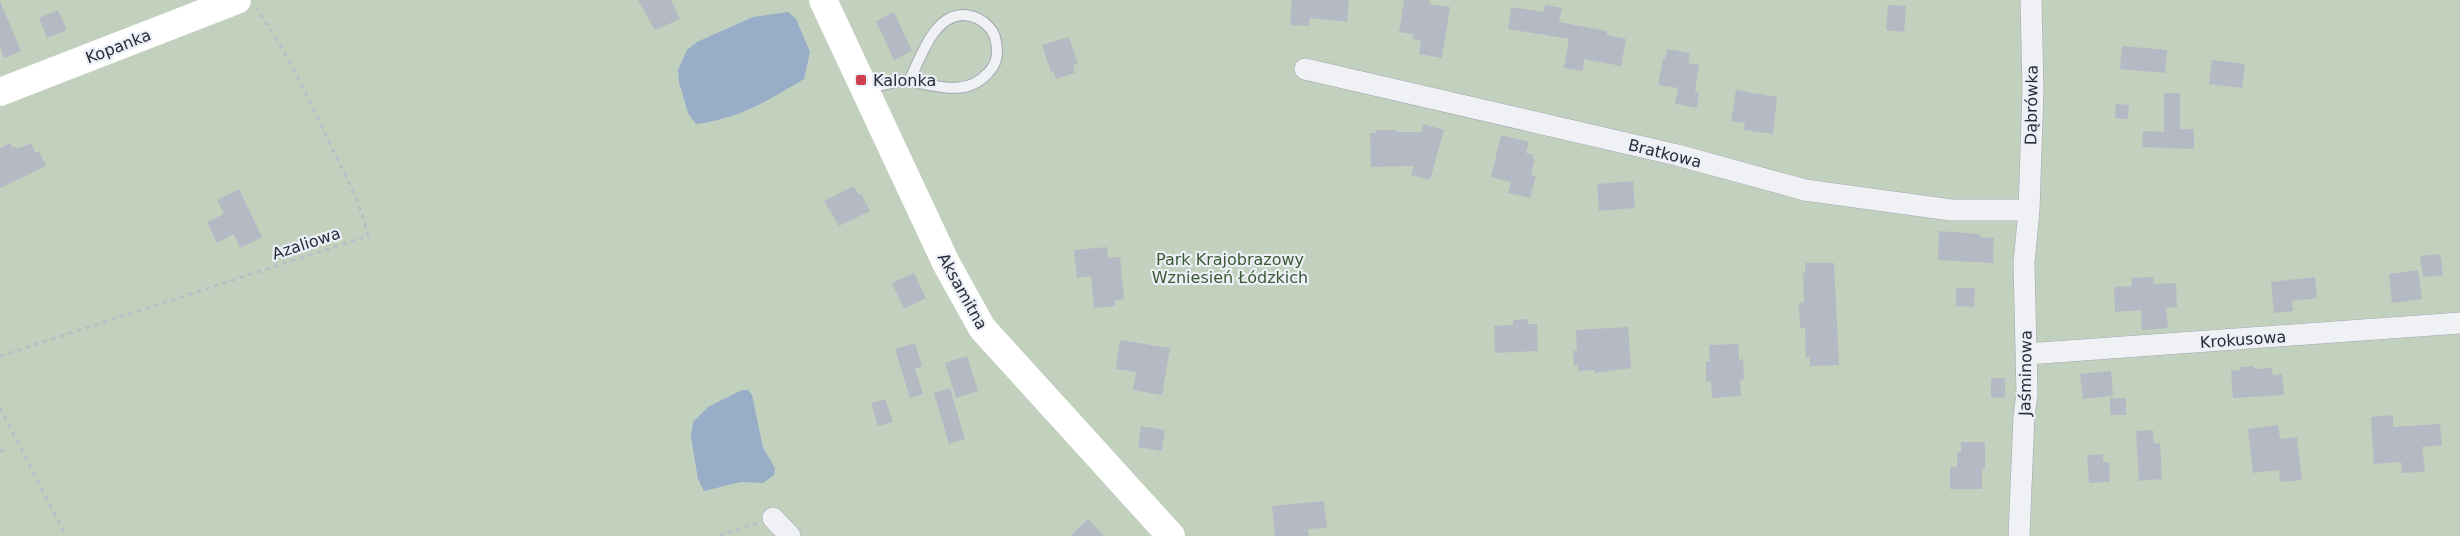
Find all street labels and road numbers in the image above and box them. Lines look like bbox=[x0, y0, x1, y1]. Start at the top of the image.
street label: Kopanka bbox=[83, 25, 154, 68]
street label: Dąbrówka bbox=[2021, 65, 2042, 145]
street label: Bratkowa bbox=[1626, 135, 1704, 172]
street label: Azaliowa bbox=[270, 224, 343, 263]
street label: Aksamitna bbox=[934, 250, 991, 333]
street label: Krokusowa bbox=[2199, 327, 2287, 352]
street label: Jaśminowa bbox=[2015, 330, 2036, 417]

